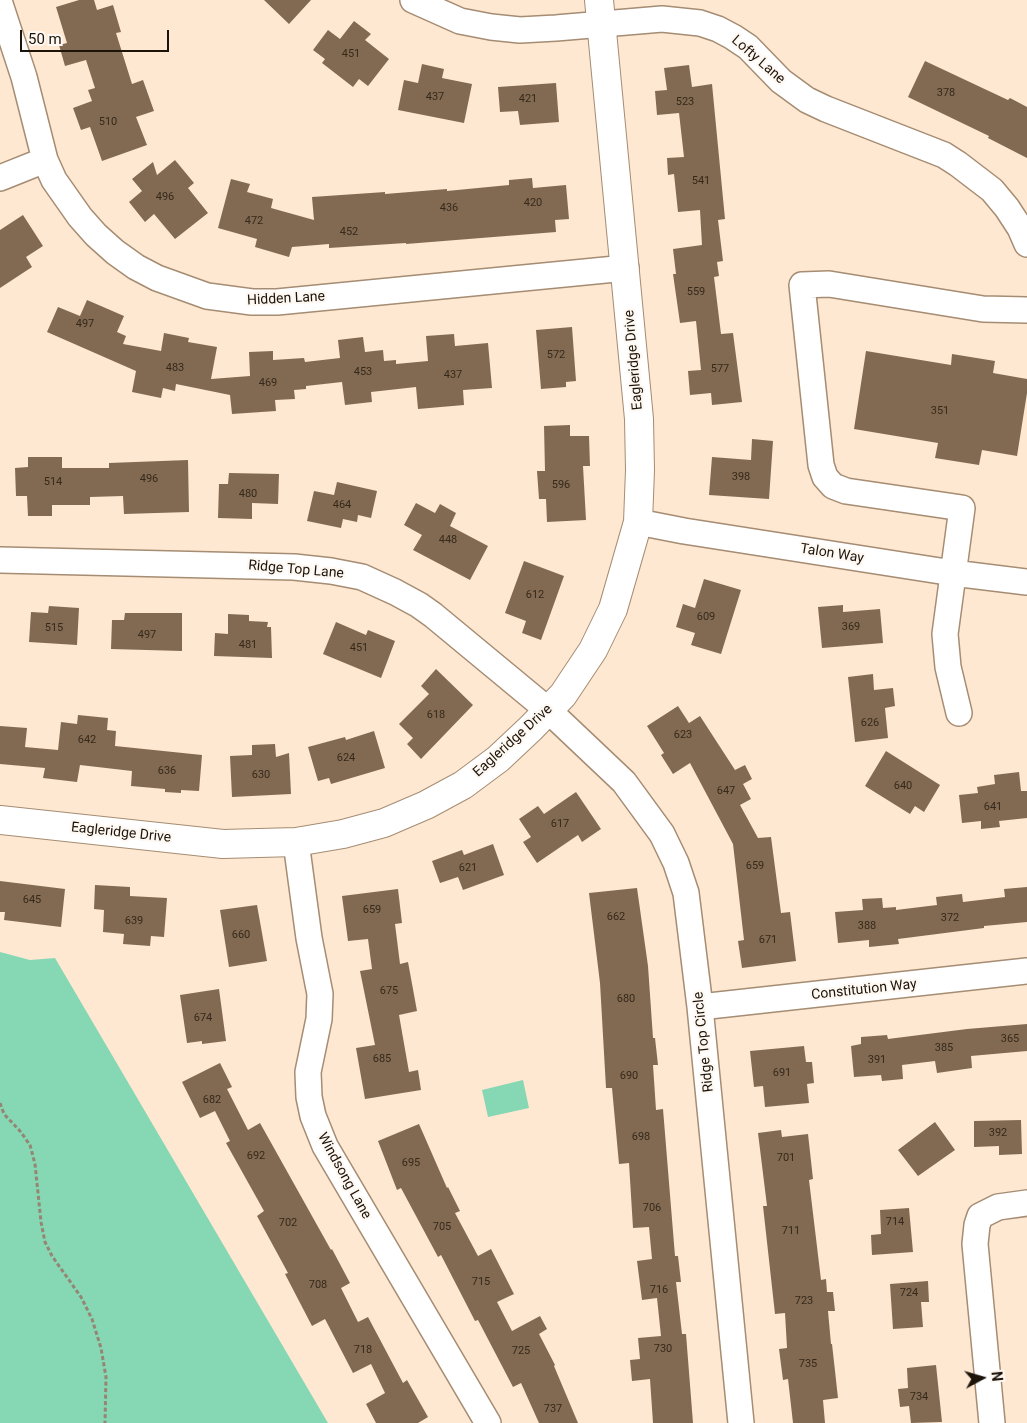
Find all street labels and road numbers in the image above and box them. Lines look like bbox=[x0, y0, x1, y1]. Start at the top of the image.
street label: Lofty Lane bbox=[728, 32, 788, 88]
street label: Hidden Lane bbox=[247, 289, 325, 309]
street label: Eagleridge Drive bbox=[621, 309, 647, 411]
street label: Talon Way bbox=[799, 541, 865, 567]
street label: Ridge Top Lane bbox=[247, 557, 345, 583]
street label: Eagleridge Drive bbox=[470, 701, 556, 781]
street label: Eagleridge Drive bbox=[70, 819, 172, 847]
street label: Constitution Way bbox=[810, 976, 918, 1004]
street label: Ridge Top Circle bbox=[690, 991, 718, 1093]
street label: Windsong Lane bbox=[313, 1130, 375, 1222]

